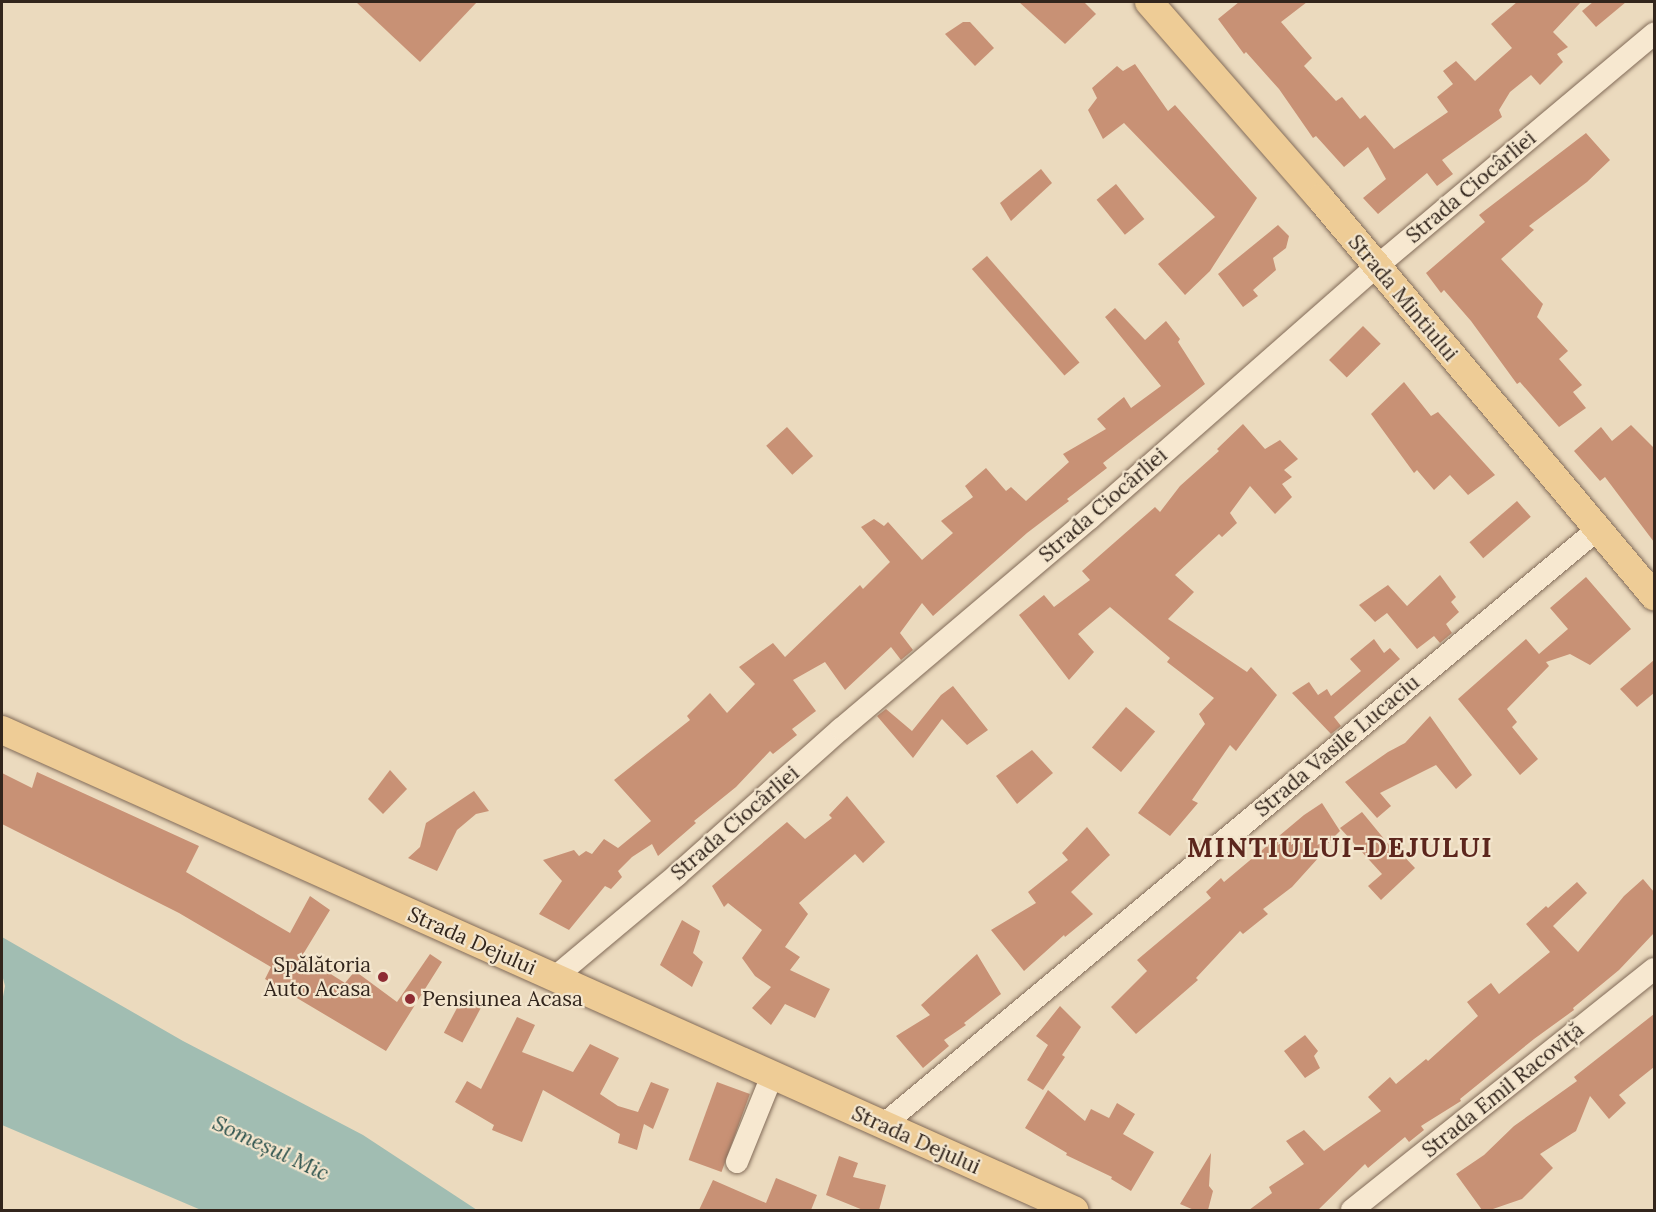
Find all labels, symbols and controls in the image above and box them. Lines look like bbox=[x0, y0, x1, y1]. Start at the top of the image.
street label: Strada Ciocârliei bbox=[1401, 125, 1541, 249]
street label: Strada Mintiului bbox=[1343, 230, 1463, 366]
street label: Strada Ciocârliei bbox=[1034, 443, 1172, 567]
street label: Strada Vasile Lucaciu bbox=[1250, 670, 1424, 822]
street label: Strada Ciocârliei bbox=[666, 761, 804, 885]
district label: MINTIULUI-DEJULUI bbox=[1187, 832, 1493, 864]
street label: Strada Dejului bbox=[404, 901, 540, 981]
place label: Spălătoria Auto Acasa bbox=[264, 952, 371, 1002]
marker: Spălătoria Auto Acasa bbox=[376, 970, 390, 984]
place label: Pensiunea Acasa bbox=[422, 986, 583, 1012]
marker: Pensiunea Acasa bbox=[403, 992, 417, 1006]
street label: Strada Emil Racoviță bbox=[1417, 1017, 1589, 1163]
street label: Strada Dejului bbox=[848, 1100, 984, 1180]
water label: Someșul Mic bbox=[208, 1109, 334, 1187]

